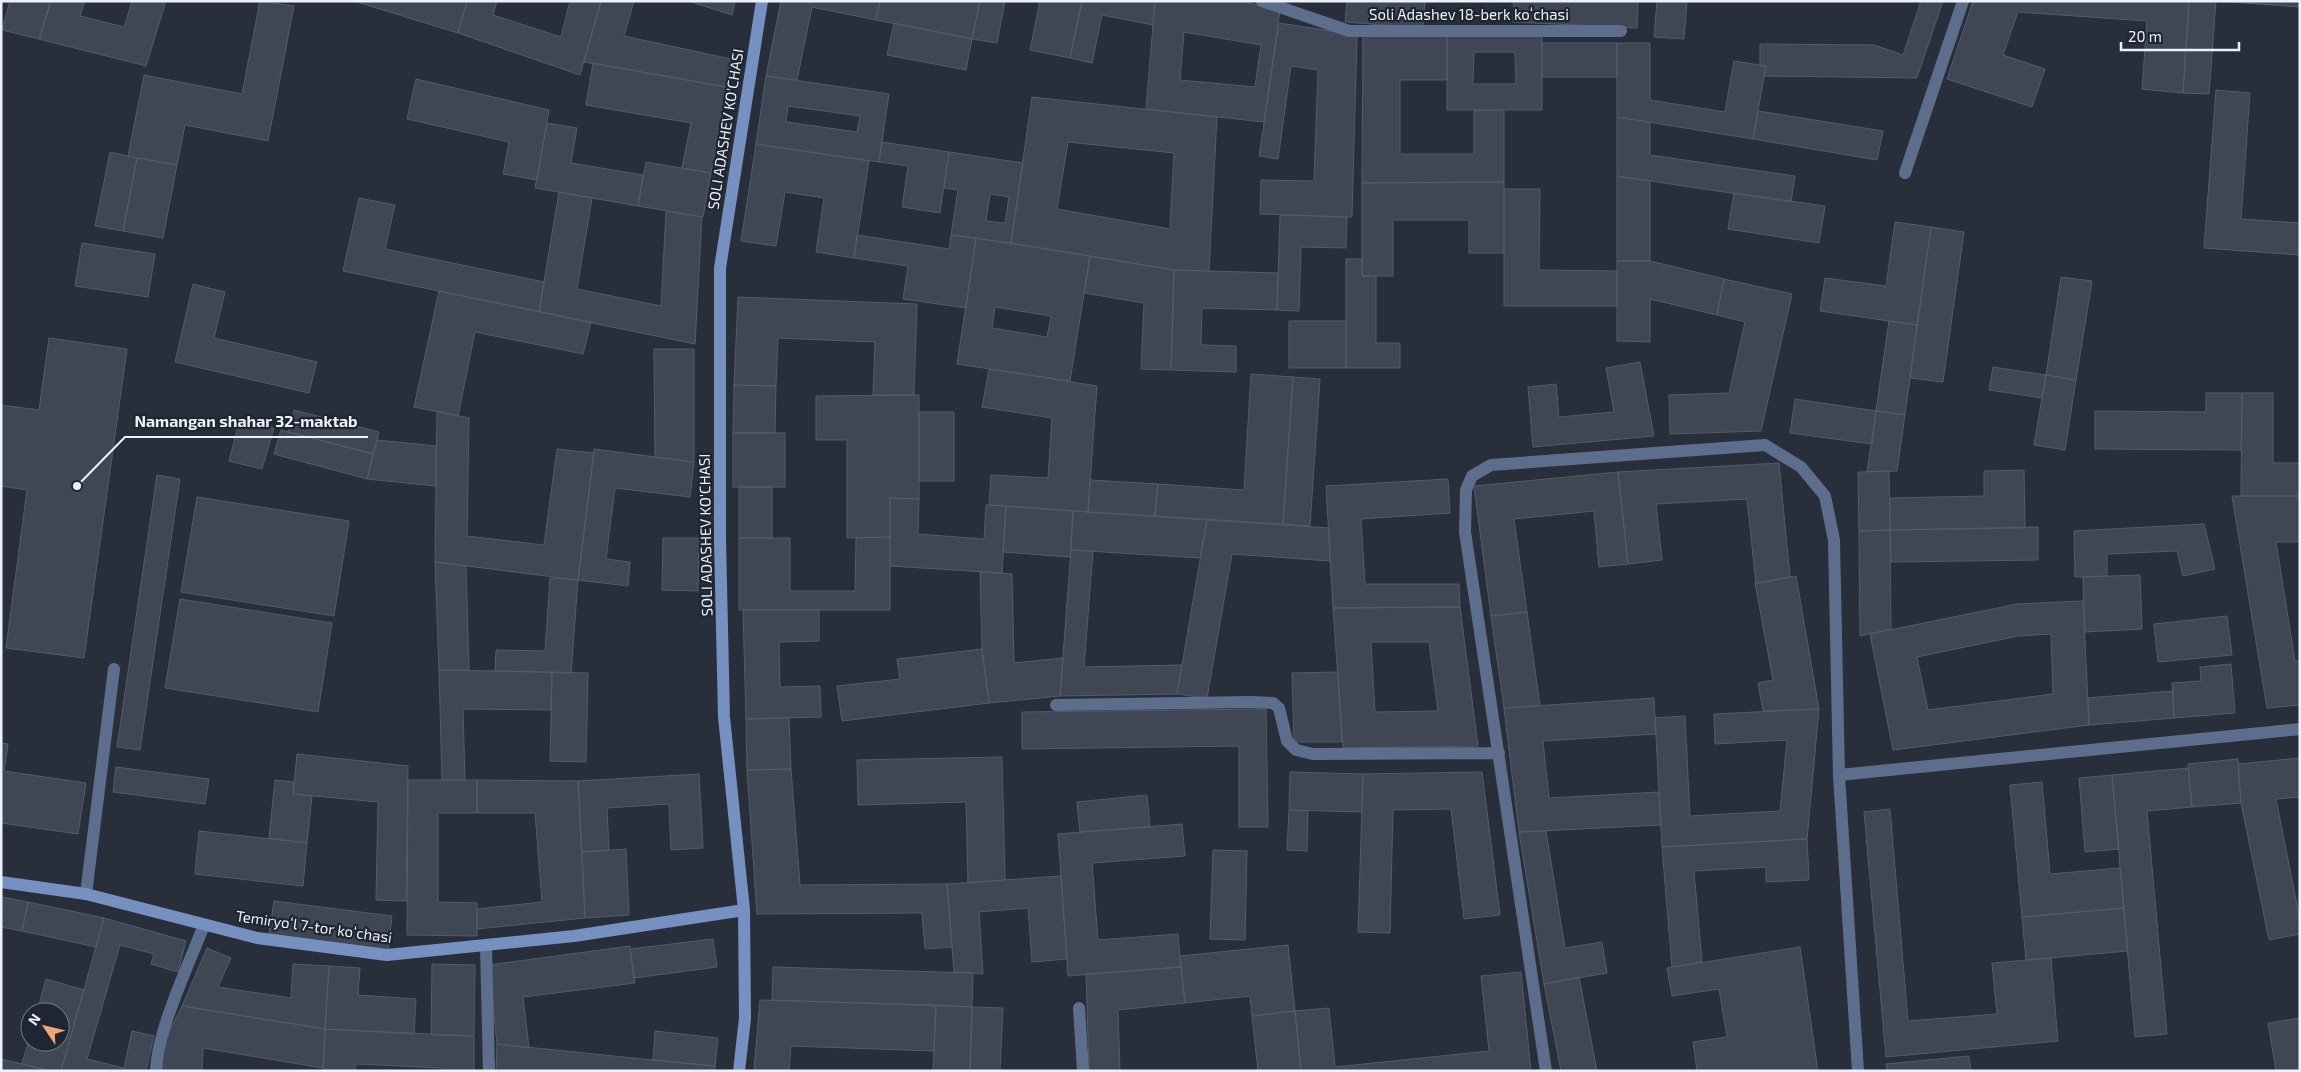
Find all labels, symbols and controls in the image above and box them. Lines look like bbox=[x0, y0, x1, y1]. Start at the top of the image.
street label: Soli Adashev 18-berk koʻchasi bbox=[1369, 5, 1569, 23]
scale bar bbox=[2121, 20, 2238, 52]
text: 20 m bbox=[2128, 27, 2162, 45]
street label: SOLI ADASHEV KO'CHASI bbox=[703, 47, 747, 211]
callout: Namangan shahar 32-maktab bbox=[125, 406, 368, 437]
text: Namangan shahar 32-maktab bbox=[134, 411, 358, 430]
street label: SOLI ADASHEV KO'CHASI bbox=[695, 454, 715, 616]
street label: Temiryoʻl 7-tor koʻchasi bbox=[235, 906, 393, 946]
north arrow bbox=[20, 1002, 70, 1052]
text: N bbox=[24, 1010, 44, 1028]

